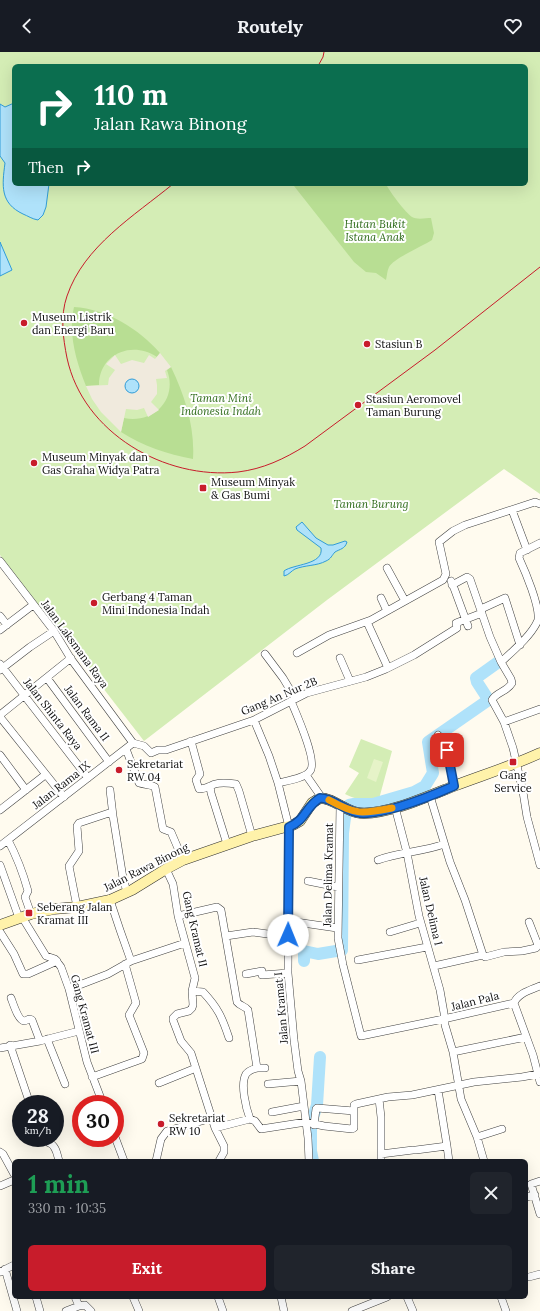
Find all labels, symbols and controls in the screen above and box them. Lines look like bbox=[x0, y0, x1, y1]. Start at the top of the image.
icon: back bbox=[16, 15, 38, 37]
text: Routely bbox=[237, 15, 303, 38]
icon: heart bbox=[502, 15, 524, 37]
text: 110 m bbox=[94, 77, 168, 113]
icon: right bbox=[28, 80, 80, 132]
text: Jalan Rawa Binong bbox=[94, 112, 247, 135]
icon: right bbox=[72, 156, 94, 178]
text: Then bbox=[28, 158, 64, 177]
park label: Hutan Bukit Istana Anak bbox=[344, 217, 406, 244]
place label: Museum Listrik dan Energi Baru bbox=[32, 310, 115, 337]
marker: Museum Listrik dan Energi Baru bbox=[19, 318, 29, 328]
place label: Stasiun B bbox=[375, 337, 422, 351]
marker: Stasiun B bbox=[362, 339, 372, 349]
park label: Taman Mini Indonesia Indah bbox=[181, 391, 262, 418]
place label: Stasiun Aeromovel Taman Burung bbox=[366, 392, 461, 419]
marker: Stasiun Aeromovel Taman Burung bbox=[353, 400, 363, 410]
place label: Museum Minyak dan Gas Graha Widya Patra bbox=[42, 450, 160, 477]
marker: Museum Minyak dan Gas Graha Widya Patra bbox=[29, 458, 39, 468]
place label: Museum Minyak & Gas Bumi bbox=[211, 475, 295, 502]
marker: Museum Minyak & Gas Bumi bbox=[198, 483, 208, 493]
park label: Taman Burung bbox=[333, 497, 409, 511]
place label: Gerbang 4 Taman Mini Indonesia Indah bbox=[102, 590, 210, 617]
street label: Jalan Laksmana Raya bbox=[38, 596, 112, 691]
marker: Gerbang 4 Taman Mini Indonesia Indah bbox=[89, 598, 99, 608]
street label: Gang An Nur 2B bbox=[239, 674, 319, 718]
street label: Jalan Shinta Raya bbox=[20, 675, 86, 753]
street label: Jalan Rama II bbox=[61, 682, 113, 744]
pin bbox=[430, 733, 464, 767]
icon: arrive bbox=[436, 739, 458, 761]
place label: Sekretariat RW 04 bbox=[127, 757, 184, 784]
marker: Gang Service bbox=[508, 757, 518, 767]
street label: Jalan Rama IX bbox=[28, 758, 93, 813]
marker: Sekretariat RW 04 bbox=[114, 765, 124, 775]
place label: Gang Service bbox=[494, 768, 532, 795]
street label: Jalan Delima Kramat bbox=[320, 822, 336, 928]
street label: Jalan Rawa Binong bbox=[100, 839, 192, 895]
street label: Jalan Delima I bbox=[416, 874, 446, 947]
street label: Gang Kramat II bbox=[179, 890, 211, 969]
place label: Seberang Jalan Kramat III bbox=[37, 900, 113, 927]
marker: Seberang Jalan Kramat III bbox=[24, 908, 34, 918]
position arrow bbox=[267, 914, 309, 956]
street label: Jalan Kramat I bbox=[271, 971, 291, 1045]
street label: Gang Kramat III bbox=[68, 973, 102, 1055]
street label: Jalan Pala bbox=[449, 988, 501, 1014]
speed limit sign: 30 bbox=[72, 1095, 124, 1147]
text: 28 bbox=[27, 1103, 49, 1128]
place label: Sekretariat RW 10 bbox=[169, 1111, 226, 1138]
marker: Sekretariat RW 10 bbox=[156, 1119, 166, 1129]
text: km/h bbox=[24, 1124, 52, 1137]
text: 1 min bbox=[28, 1169, 89, 1200]
button: close bbox=[470, 1172, 512, 1214]
text: 330 m · 10:35 bbox=[28, 1200, 106, 1217]
button: Exit bbox=[28, 1245, 266, 1291]
button: Share bbox=[274, 1245, 512, 1291]

